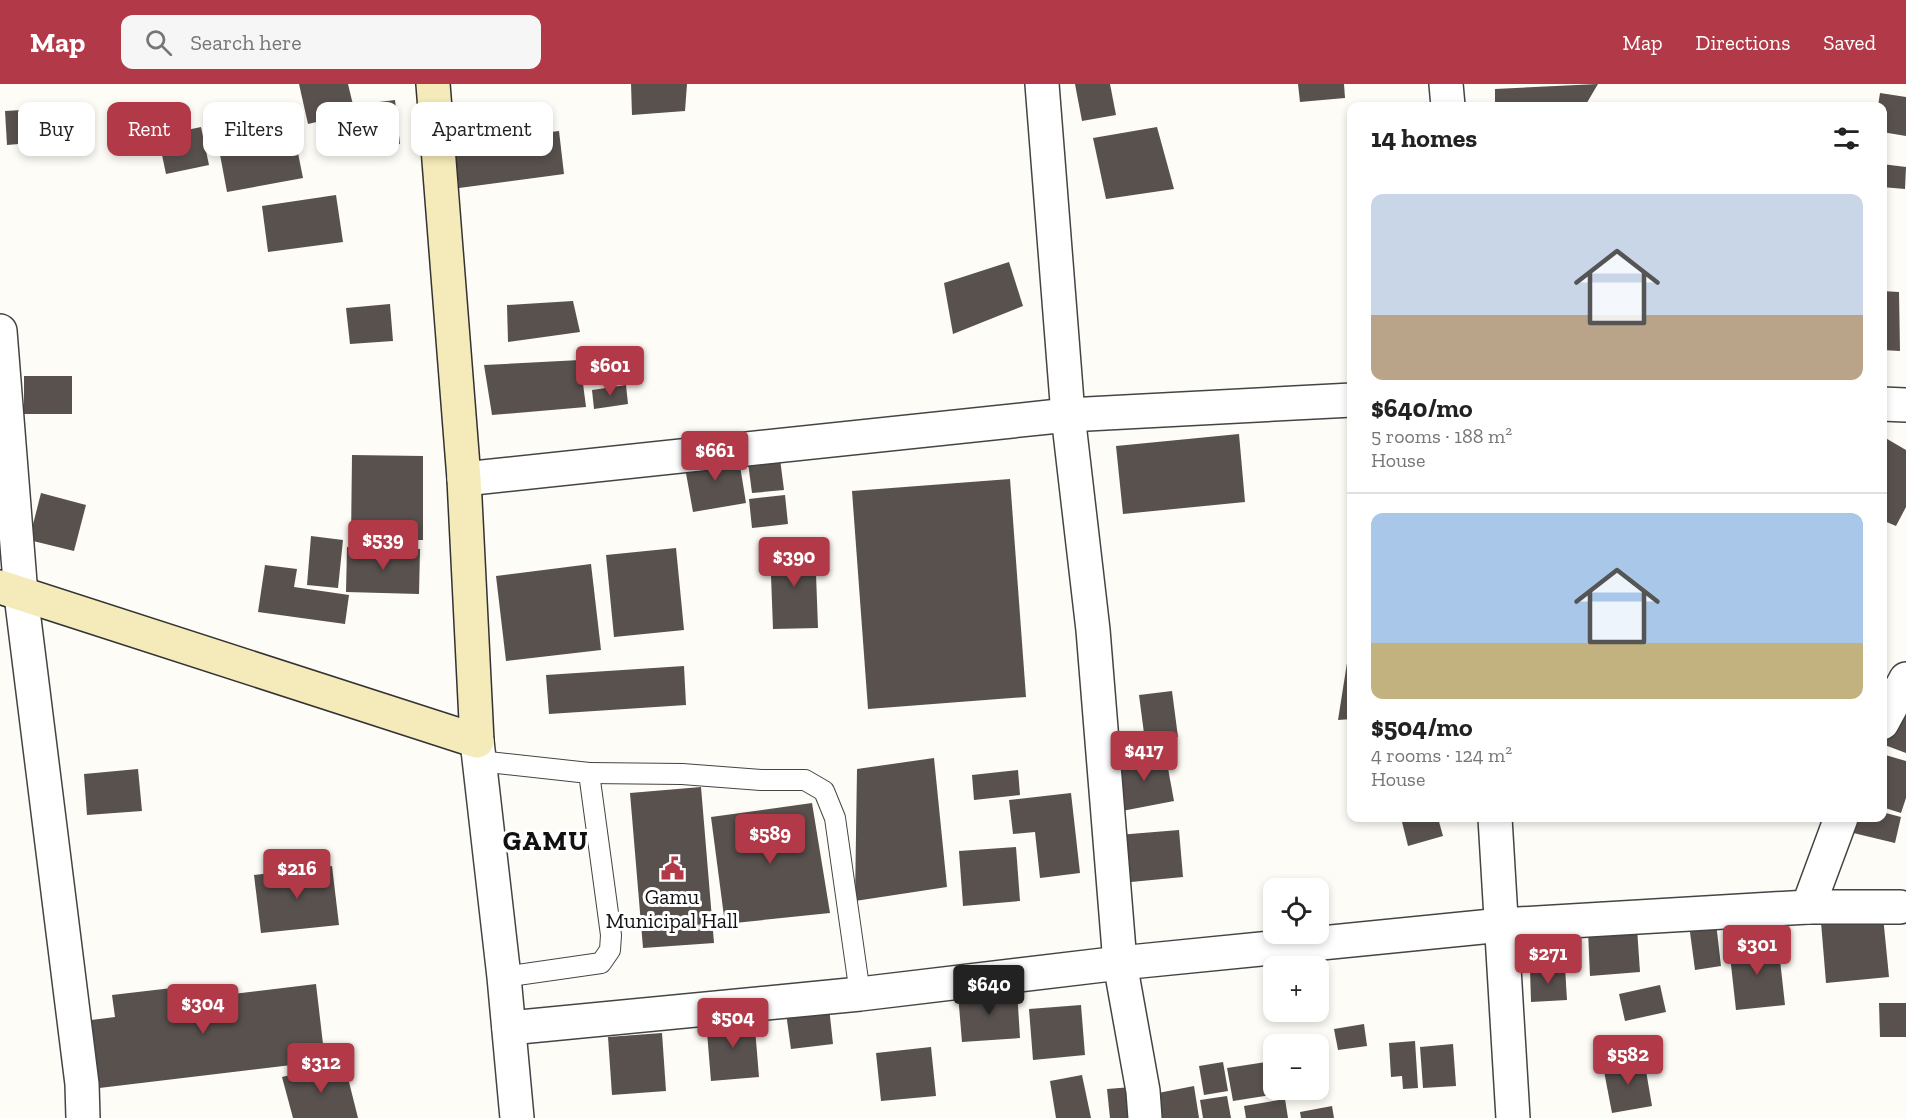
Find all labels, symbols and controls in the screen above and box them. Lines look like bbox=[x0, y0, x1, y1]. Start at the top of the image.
search box bbox=[121, 15, 541, 69]
text: Map bbox=[30, 26, 85, 59]
icon: search bbox=[142, 26, 175, 59]
text: Search here bbox=[190, 29, 302, 56]
text: Map bbox=[1623, 30, 1663, 55]
text: Directions bbox=[1696, 30, 1790, 55]
text: Saved bbox=[1823, 30, 1876, 55]
chip: Buy bbox=[18, 102, 95, 156]
chip: Rent bbox=[107, 102, 191, 156]
chip: Filters bbox=[203, 102, 304, 156]
chip: New bbox=[316, 102, 399, 156]
chip: Apartment bbox=[411, 102, 553, 156]
text: 14 homes bbox=[1371, 122, 1477, 154]
icon: filters bbox=[1830, 122, 1863, 155]
icon: home bbox=[1563, 233, 1671, 341]
pin: $601 bbox=[574, 346, 646, 397]
text: $601 bbox=[590, 353, 630, 377]
text: $640/mo bbox=[1371, 392, 1473, 424]
text: 5 rooms · 188 m² bbox=[1371, 424, 1512, 448]
pin: $661 bbox=[679, 431, 751, 482]
text: $661 bbox=[695, 438, 735, 462]
text: House bbox=[1371, 448, 1425, 472]
pin: $539 bbox=[347, 520, 419, 571]
text: $539 bbox=[362, 527, 404, 551]
pin: $390 bbox=[758, 537, 830, 588]
text: $390 bbox=[773, 544, 815, 568]
icon: home bbox=[1563, 552, 1671, 660]
text: $504/mo bbox=[1371, 711, 1473, 743]
pin: $417 bbox=[1108, 731, 1180, 782]
text: $417 bbox=[1125, 738, 1163, 762]
text: 4 rooms · 124 m² bbox=[1371, 743, 1512, 767]
text: House bbox=[1371, 767, 1425, 791]
pin: $589 bbox=[734, 814, 806, 865]
text: $589 bbox=[749, 821, 791, 845]
district label: GAMU bbox=[503, 825, 589, 857]
pin: $216 bbox=[261, 849, 333, 900]
public building icon: Gamu Municipal Hall bbox=[659, 855, 685, 881]
text: $216 bbox=[277, 856, 317, 880]
map controls bbox=[1263, 878, 1329, 1100]
button: locate bbox=[1263, 878, 1329, 944]
place label: Gamu Municipal Hall bbox=[606, 884, 739, 933]
pin: $301 bbox=[1721, 925, 1793, 976]
text: $301 bbox=[1737, 932, 1777, 956]
pin: $271 bbox=[1512, 934, 1584, 985]
text: $271 bbox=[1529, 941, 1567, 965]
button: + bbox=[1263, 956, 1329, 1022]
pin: $640 bbox=[953, 965, 1025, 1016]
text: $640 bbox=[967, 972, 1011, 996]
pin: $304 bbox=[167, 984, 239, 1035]
text: $304 bbox=[181, 991, 225, 1015]
pin: $504 bbox=[697, 998, 769, 1049]
text: $504 bbox=[711, 1005, 755, 1029]
button: − bbox=[1263, 1034, 1329, 1100]
pin: $582 bbox=[1592, 1035, 1664, 1086]
text: $582 bbox=[1607, 1042, 1649, 1066]
pin: $312 bbox=[285, 1043, 357, 1094]
text: $312 bbox=[301, 1050, 341, 1074]

